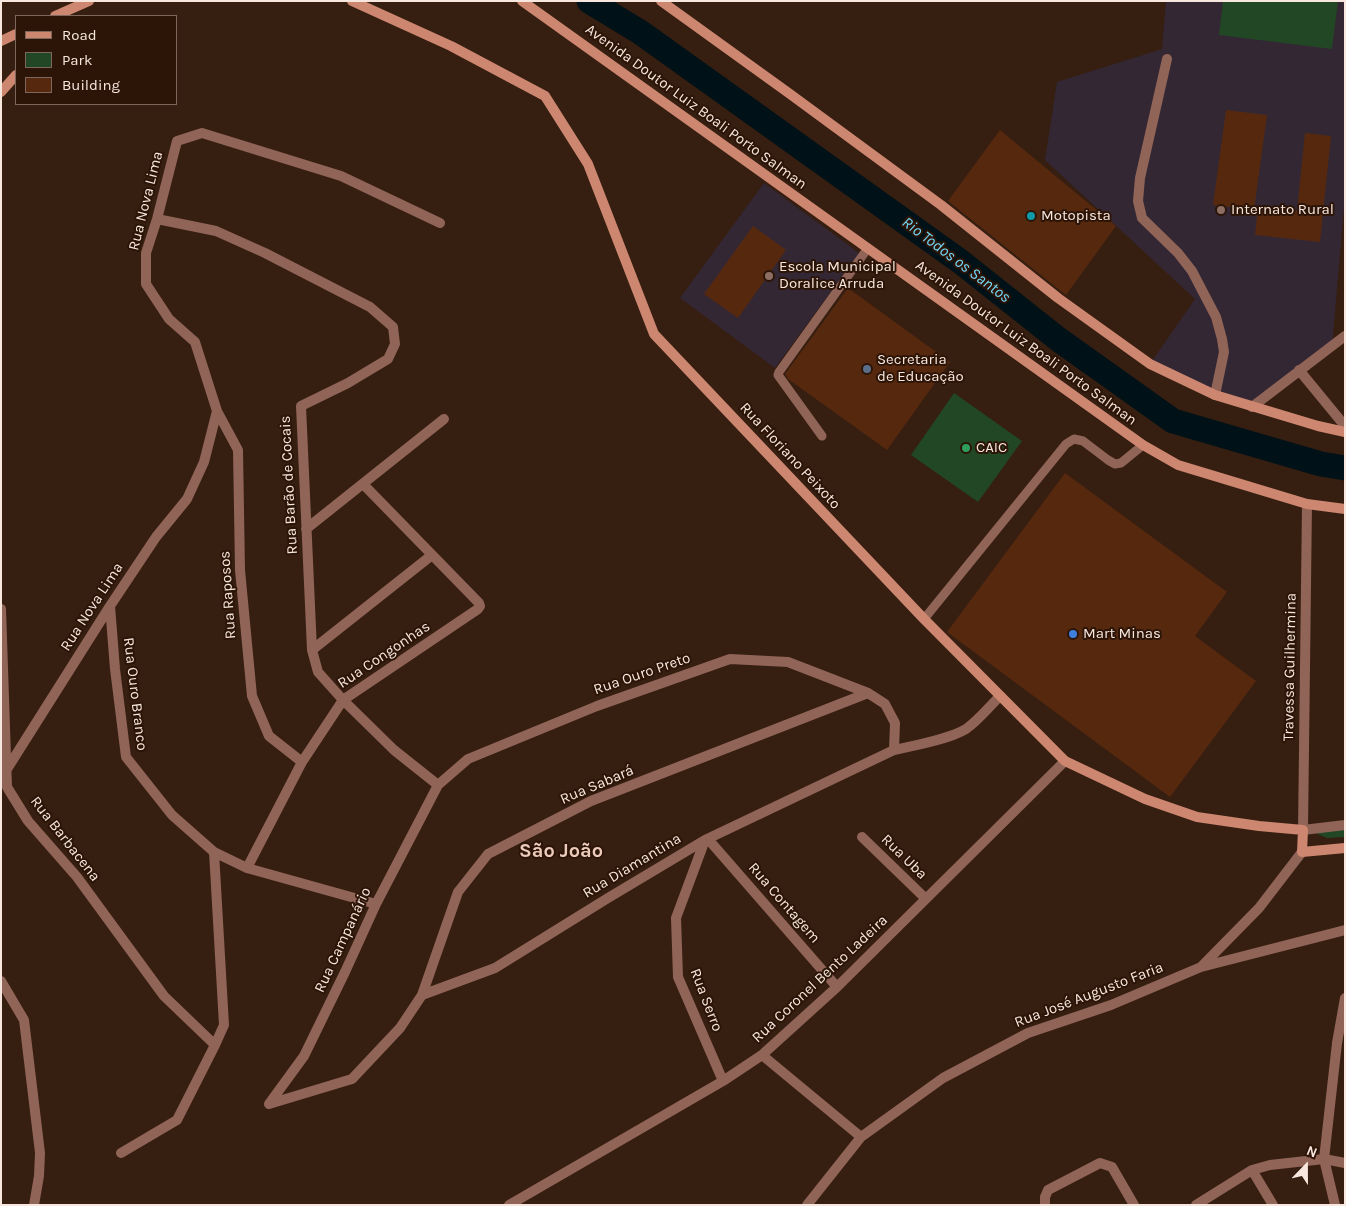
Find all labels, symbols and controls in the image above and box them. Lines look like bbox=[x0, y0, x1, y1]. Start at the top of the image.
legend bbox=[15, 15, 178, 105]
street label: Avenida Doutor Luiz Boali Porto Salman bbox=[582, 21, 810, 193]
text: Road bbox=[62, 26, 97, 44]
text: Park bbox=[62, 51, 92, 69]
text: Building bbox=[62, 76, 120, 94]
street label: Rua Nova Lima bbox=[125, 149, 167, 253]
place label: Internato Rural bbox=[1231, 201, 1334, 219]
marker: Internato Rural bbox=[1215, 204, 1227, 216]
place label: Motopista bbox=[1041, 207, 1111, 225]
marker: Motopista bbox=[1025, 210, 1037, 222]
water label: Rio Todos os Santos bbox=[898, 213, 1014, 307]
street label: Avenida Doutor Luiz Boali Porto Salman bbox=[912, 257, 1140, 429]
place label: Escola Municipal Doralice Arruda bbox=[779, 258, 896, 293]
marker: Escola Municipal Doralice Arruda bbox=[763, 270, 775, 282]
place label: Secretaria de Educação bbox=[877, 351, 964, 386]
marker: Secretaria de Educação bbox=[861, 363, 873, 375]
street label: Rua Floriano Peixoto bbox=[736, 399, 844, 513]
street label: Rua Barão de Cocais bbox=[276, 415, 302, 555]
place label: CAIC bbox=[976, 439, 1007, 457]
marker: CAIC bbox=[960, 442, 972, 454]
street label: Rua Raposos bbox=[216, 550, 240, 640]
street label: Rua Nova Lima bbox=[57, 559, 127, 655]
street label: Travessa Guilhermina bbox=[1280, 593, 1300, 741]
street label: Rua Congonhas bbox=[334, 617, 434, 693]
place label: Mart Minas bbox=[1083, 625, 1161, 643]
marker: Mart Minas bbox=[1067, 628, 1079, 640]
street label: Rua Ouro Branco bbox=[119, 636, 151, 752]
street label: Rua Ouro Preto bbox=[591, 649, 693, 699]
street label: Rua Sabará bbox=[557, 761, 637, 809]
street label: Rua Barbacena bbox=[26, 793, 104, 885]
street label: Rua Diamantina bbox=[580, 830, 684, 902]
street label: Rua Uba bbox=[877, 831, 931, 883]
district label: São João bbox=[519, 839, 603, 863]
street label: Rua Contagem bbox=[744, 859, 824, 947]
street label: Rua Campanário bbox=[311, 885, 375, 995]
street label: Rua Coronel Bento Ladeira bbox=[748, 911, 892, 1047]
street label: Rua José Augusto Faria bbox=[1012, 958, 1166, 1032]
street label: Rua Serro bbox=[686, 966, 726, 1034]
north arrow bbox=[1281, 1141, 1331, 1191]
text: N bbox=[1304, 1142, 1320, 1161]

